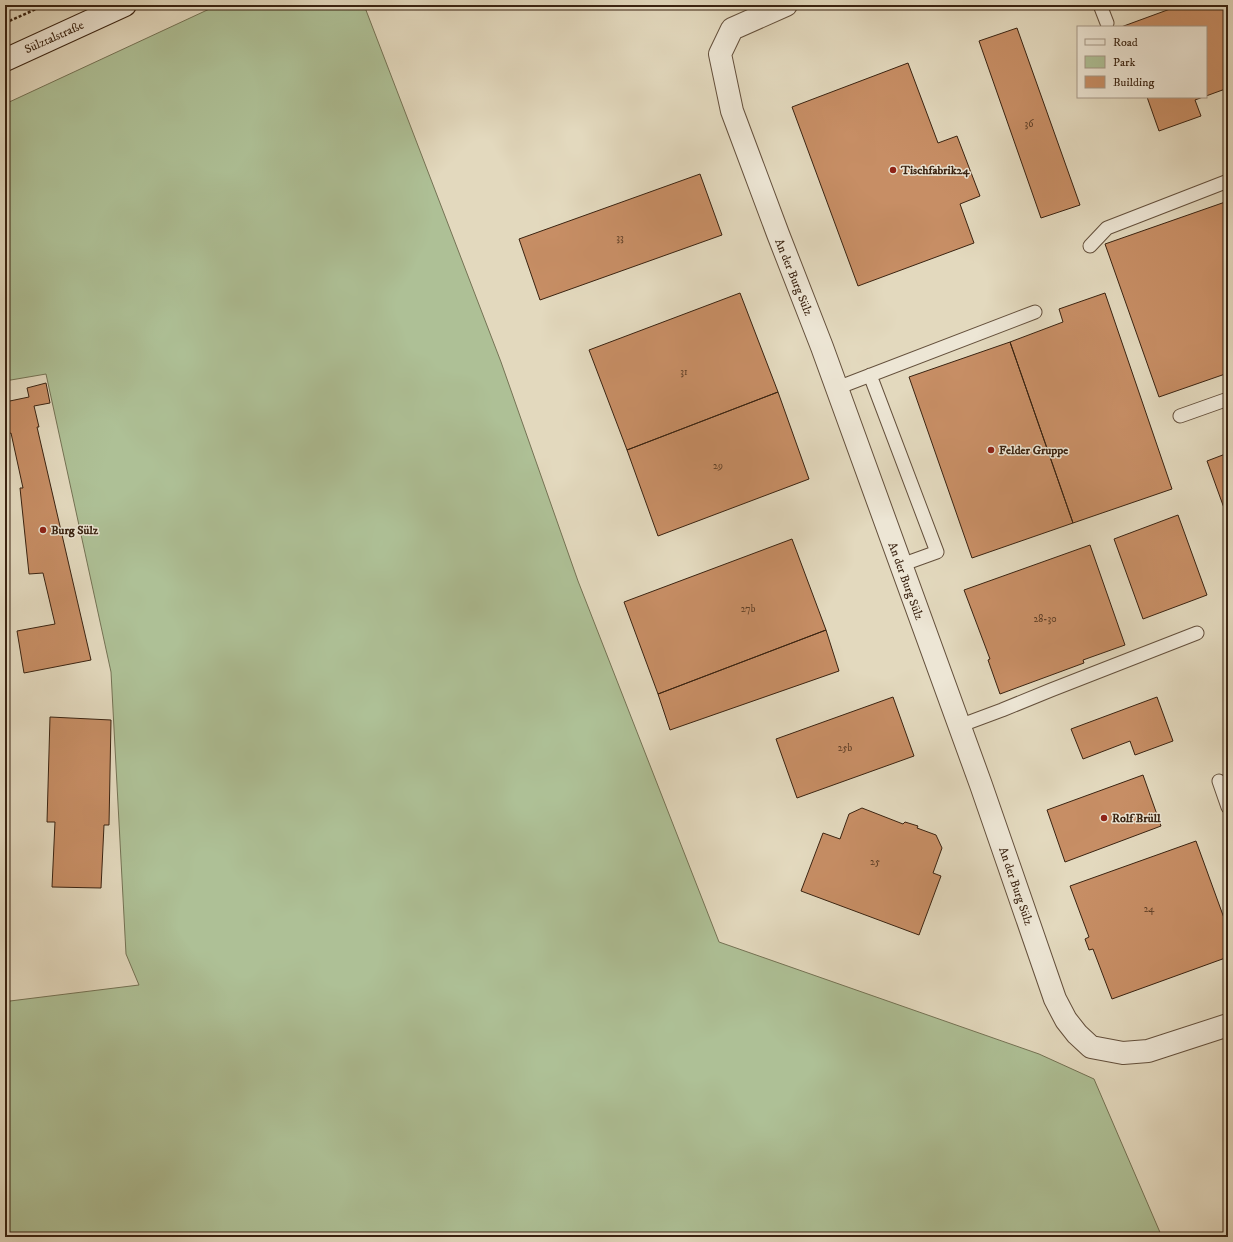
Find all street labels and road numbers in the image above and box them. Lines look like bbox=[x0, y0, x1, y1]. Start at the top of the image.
street label: Sülztalstraße bbox=[22, 18, 86, 57]
street label: An der Burg Sülz bbox=[771, 237, 816, 318]
street label: An der Burg Sülz bbox=[885, 540, 927, 622]
street label: An der Burg Sülz bbox=[995, 845, 1036, 927]

